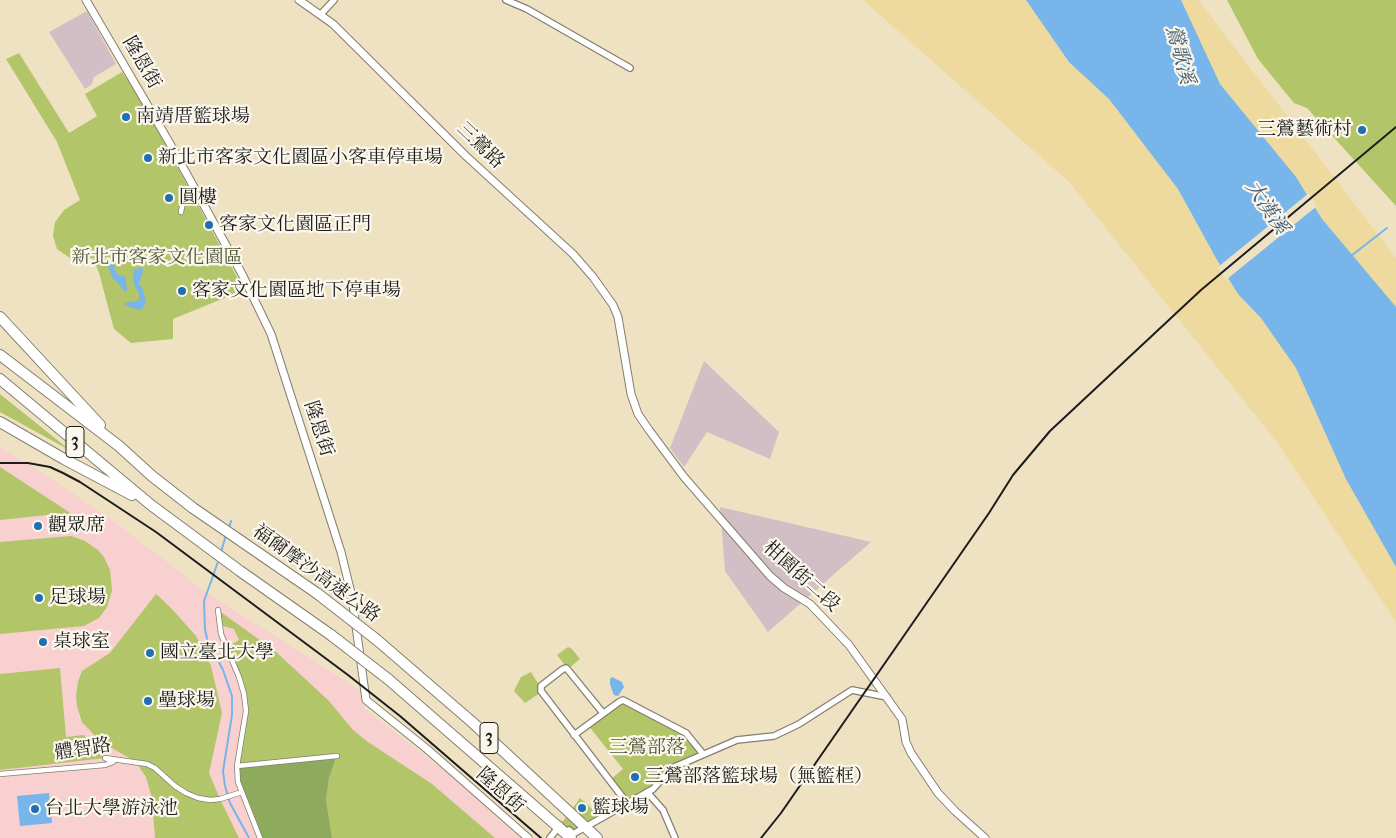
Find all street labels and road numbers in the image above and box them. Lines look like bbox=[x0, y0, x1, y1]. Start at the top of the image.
street label: 隆恩街 bbox=[117, 33, 165, 93]
street label: 三鶯路 bbox=[452, 118, 508, 174]
street label: 隆恩街 bbox=[298, 398, 338, 460]
road number: 3 bbox=[66, 427, 84, 458]
street label: 福爾摩沙高速公路 bbox=[248, 520, 384, 628]
street label: 柑園街二段 bbox=[758, 537, 844, 617]
road number: 3 bbox=[480, 722, 498, 754]
street label: 體智路 bbox=[53, 734, 113, 766]
street label: 隆恩街 bbox=[471, 763, 529, 819]

